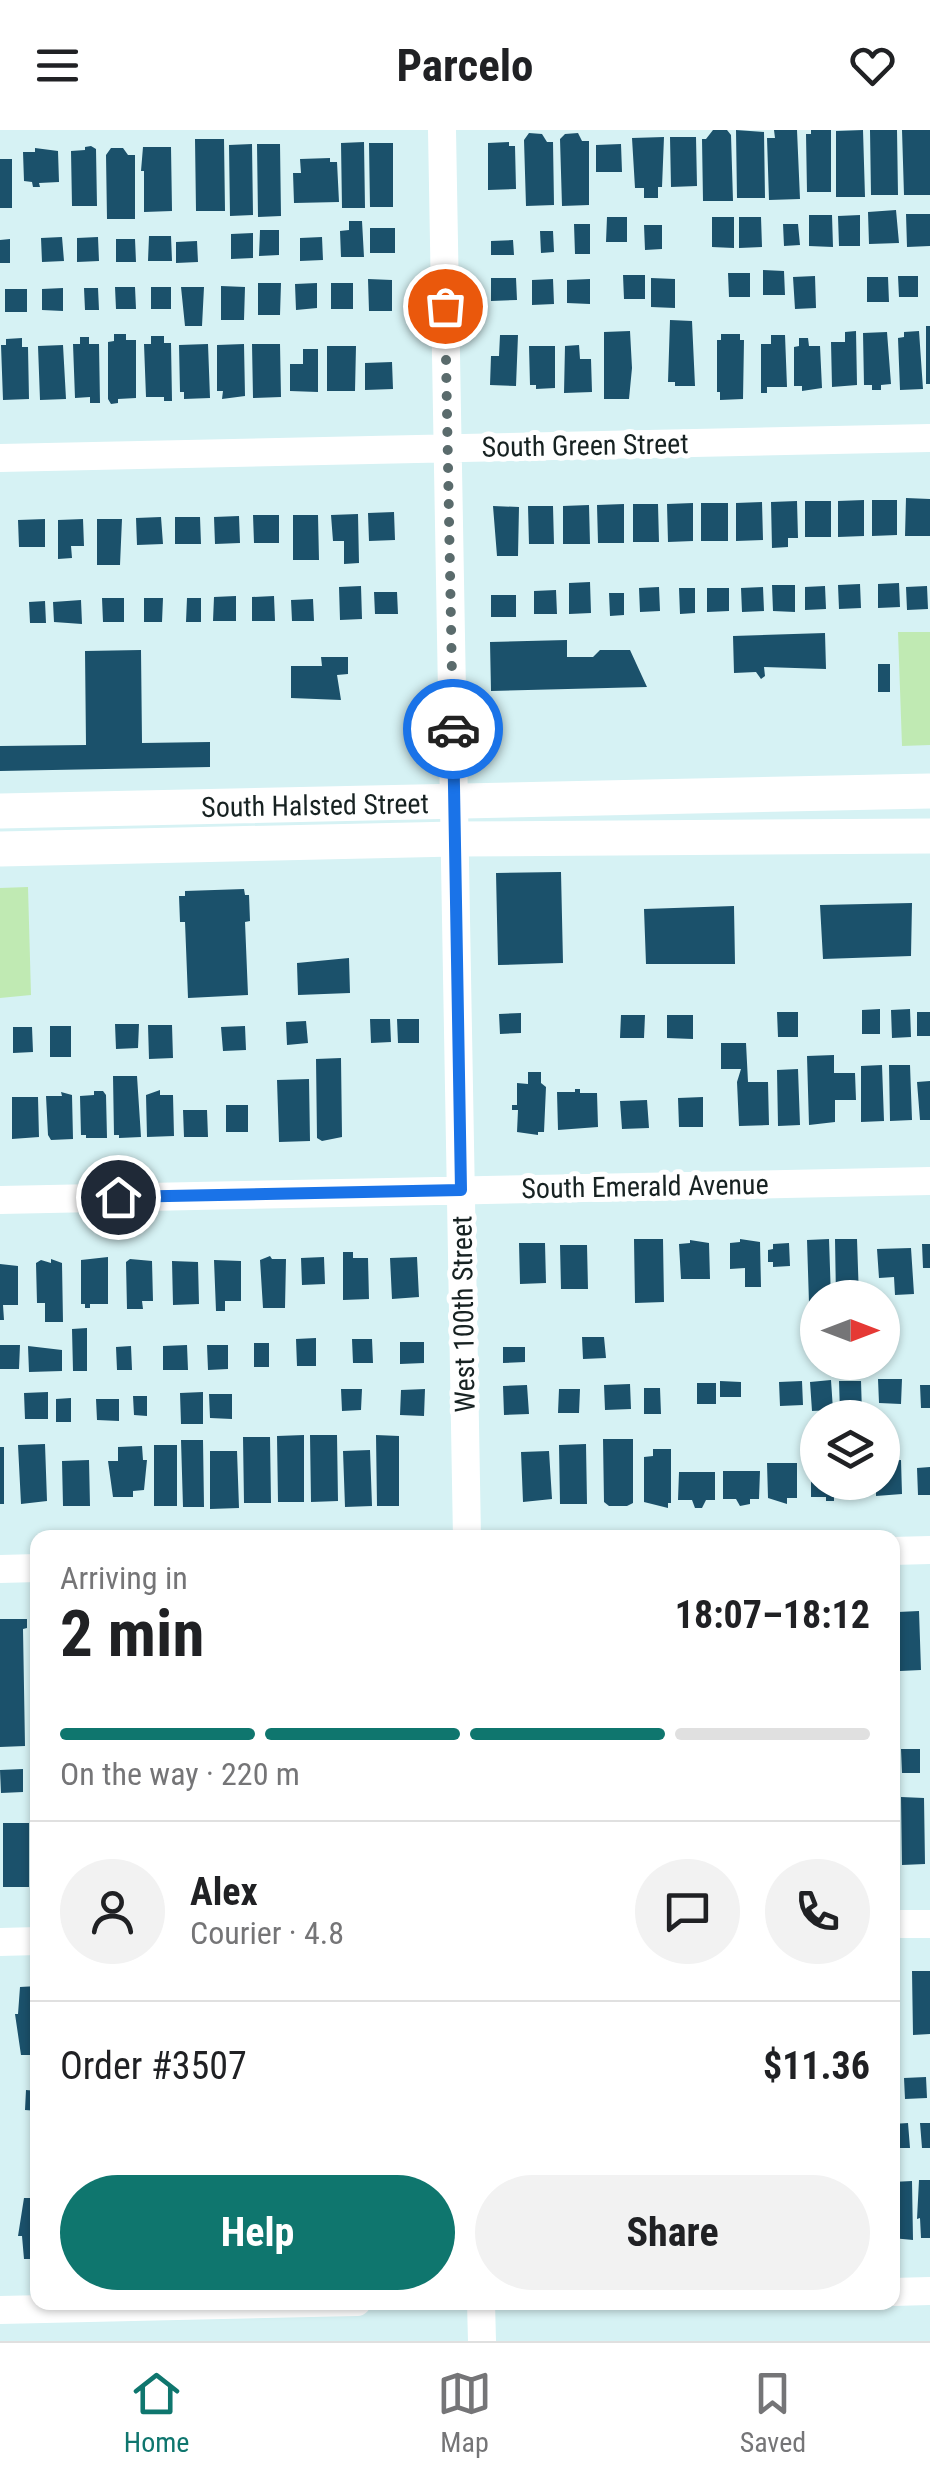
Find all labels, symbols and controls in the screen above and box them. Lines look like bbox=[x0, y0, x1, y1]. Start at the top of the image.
icon: menu bbox=[30, 38, 85, 93]
icon: heart bbox=[845, 38, 900, 93]
text: Parcelo bbox=[397, 39, 533, 92]
pin bbox=[403, 264, 488, 349]
icon: bag bbox=[418, 279, 473, 334]
street label: South Green Street bbox=[481, 427, 689, 464]
courier bbox=[403, 679, 503, 779]
icon: car bbox=[426, 702, 481, 757]
street label: South Halsted Street bbox=[201, 787, 429, 824]
pin bbox=[76, 1155, 161, 1240]
street label: South Emerald Avenue bbox=[521, 1168, 769, 1205]
icon: home bbox=[91, 1170, 146, 1225]
street label: West 100th Street bbox=[445, 1215, 482, 1413]
north arrow bbox=[800, 1280, 900, 1380]
map controls bbox=[800, 1280, 900, 1500]
button: layers bbox=[800, 1400, 900, 1500]
text: Arriving in bbox=[60, 1559, 188, 1597]
text: 18:07–18:12 bbox=[675, 1593, 870, 1637]
text: 2 min bbox=[60, 1596, 204, 1672]
text: On the way · 220 m bbox=[60, 1755, 300, 1793]
button: person bbox=[60, 1859, 165, 1964]
button: chat bbox=[635, 1859, 740, 1964]
button: phone bbox=[765, 1859, 870, 1964]
text: Alex bbox=[190, 1870, 258, 1914]
text: Courier · 4.8 bbox=[190, 1914, 344, 1952]
text: Order #3507 bbox=[60, 2044, 247, 2088]
text: $11.36 bbox=[763, 2044, 870, 2088]
button: Help bbox=[60, 2175, 455, 2290]
button: Share bbox=[475, 2175, 870, 2290]
tab: Home bbox=[124, 2366, 189, 2459]
tab: Map bbox=[437, 2366, 492, 2459]
tab: Saved bbox=[740, 2366, 806, 2459]

